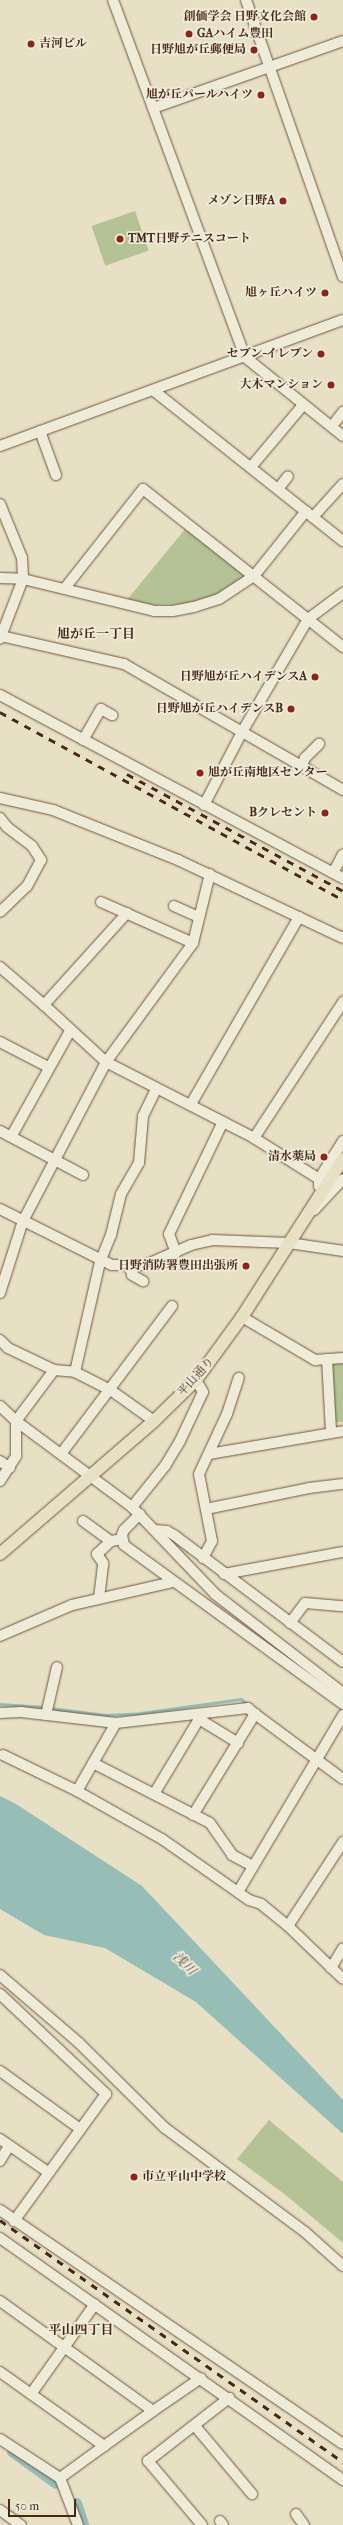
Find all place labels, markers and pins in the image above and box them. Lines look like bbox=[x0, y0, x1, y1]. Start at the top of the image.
place label: 創価学会 日野文化会館 bbox=[183, 10, 306, 24]
marker: 創価学会 日野文化会館 bbox=[309, 12, 319, 22]
place label: GAハイム豊田 bbox=[197, 27, 273, 41]
marker: GAハイム豊田 bbox=[184, 29, 194, 39]
place label: 吉河ビル bbox=[39, 37, 87, 51]
marker: 吉河ビル bbox=[26, 39, 36, 49]
place label: 日野旭が丘郵便局 bbox=[150, 43, 246, 57]
marker: 日野旭が丘郵便局 bbox=[249, 45, 259, 55]
place label: 旭が丘パールハイツ bbox=[145, 88, 253, 102]
marker: 旭が丘パールハイツ bbox=[256, 90, 266, 100]
place label: メゾン日野A bbox=[207, 194, 275, 208]
marker: メゾン日野A bbox=[278, 196, 288, 206]
place label: TMT日野テニスコート bbox=[128, 232, 251, 246]
marker: TMT日野テニスコート bbox=[115, 234, 125, 244]
place label: 旭ヶ丘ハイツ bbox=[245, 286, 317, 300]
marker: 旭ヶ丘ハイツ bbox=[320, 288, 330, 298]
place label: セブン-イレブン bbox=[226, 347, 313, 361]
marker: セブン-イレブン bbox=[316, 349, 326, 359]
place label: 大木マンション bbox=[239, 378, 323, 392]
marker: 大木マンション bbox=[326, 380, 336, 390]
place label: 日野旭が丘ハイデンスA bbox=[179, 670, 307, 684]
marker: 日野旭が丘ハイデンスA bbox=[310, 672, 320, 682]
place label: 日野旭が丘ハイデンスB bbox=[155, 702, 283, 716]
marker: 日野旭が丘ハイデンスB bbox=[286, 704, 296, 714]
place label: 旭が丘南地区センター bbox=[208, 766, 328, 780]
marker: 旭が丘南地区センター bbox=[195, 768, 205, 778]
place label: Bクレセント bbox=[249, 806, 317, 820]
marker: Bクレセント bbox=[320, 808, 330, 818]
place label: 清水薬局 bbox=[268, 1150, 316, 1164]
marker: 清水薬局 bbox=[319, 1152, 329, 1162]
place label: 日野消防署豊田出張所 bbox=[118, 1259, 238, 1273]
marker: 日野消防署豊田出張所 bbox=[241, 1261, 251, 1271]
place label: 市立平山中学校 bbox=[142, 2170, 226, 2184]
marker: 市立平山中学校 bbox=[129, 2172, 139, 2182]

